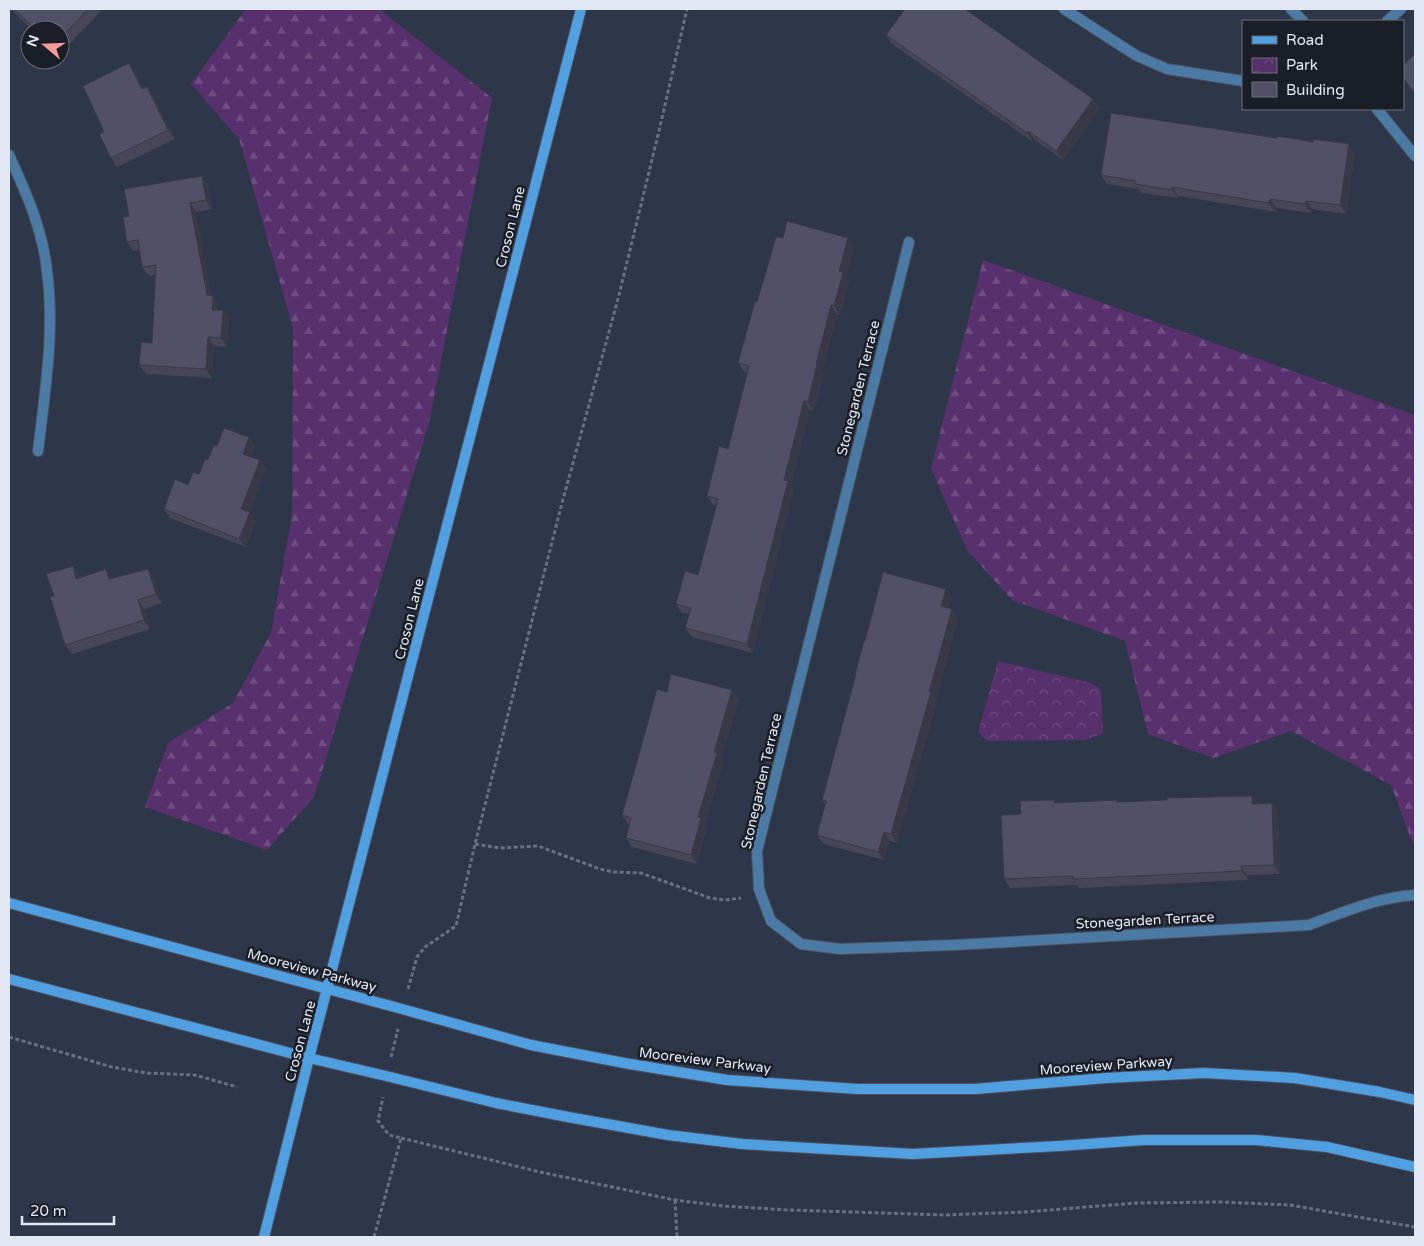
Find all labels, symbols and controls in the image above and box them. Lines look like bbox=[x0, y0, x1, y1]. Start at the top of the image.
north arrow bbox=[20, 20, 70, 70]
legend bbox=[1242, 20, 1404, 110]
text: Road bbox=[1286, 31, 1324, 49]
text: N bbox=[23, 33, 43, 49]
text: Park bbox=[1286, 56, 1318, 74]
text: Building bbox=[1286, 81, 1345, 99]
street label: Croson Lane bbox=[492, 185, 529, 269]
street label: Stonegarden Terrace bbox=[833, 319, 884, 458]
street label: Croson Lane bbox=[391, 577, 428, 661]
street label: Stonegarden Terrace bbox=[738, 712, 785, 851]
street label: Stonegarden Terrace bbox=[1075, 908, 1215, 933]
street label: Mooreview Parkway bbox=[245, 945, 379, 996]
street label: Croson Lane bbox=[282, 999, 319, 1083]
street label: Mooreview Parkway bbox=[638, 1044, 772, 1077]
street label: Mooreview Parkway bbox=[1039, 1052, 1173, 1079]
scale bar bbox=[22, 1194, 115, 1226]
text: 20 m bbox=[30, 1202, 67, 1220]

